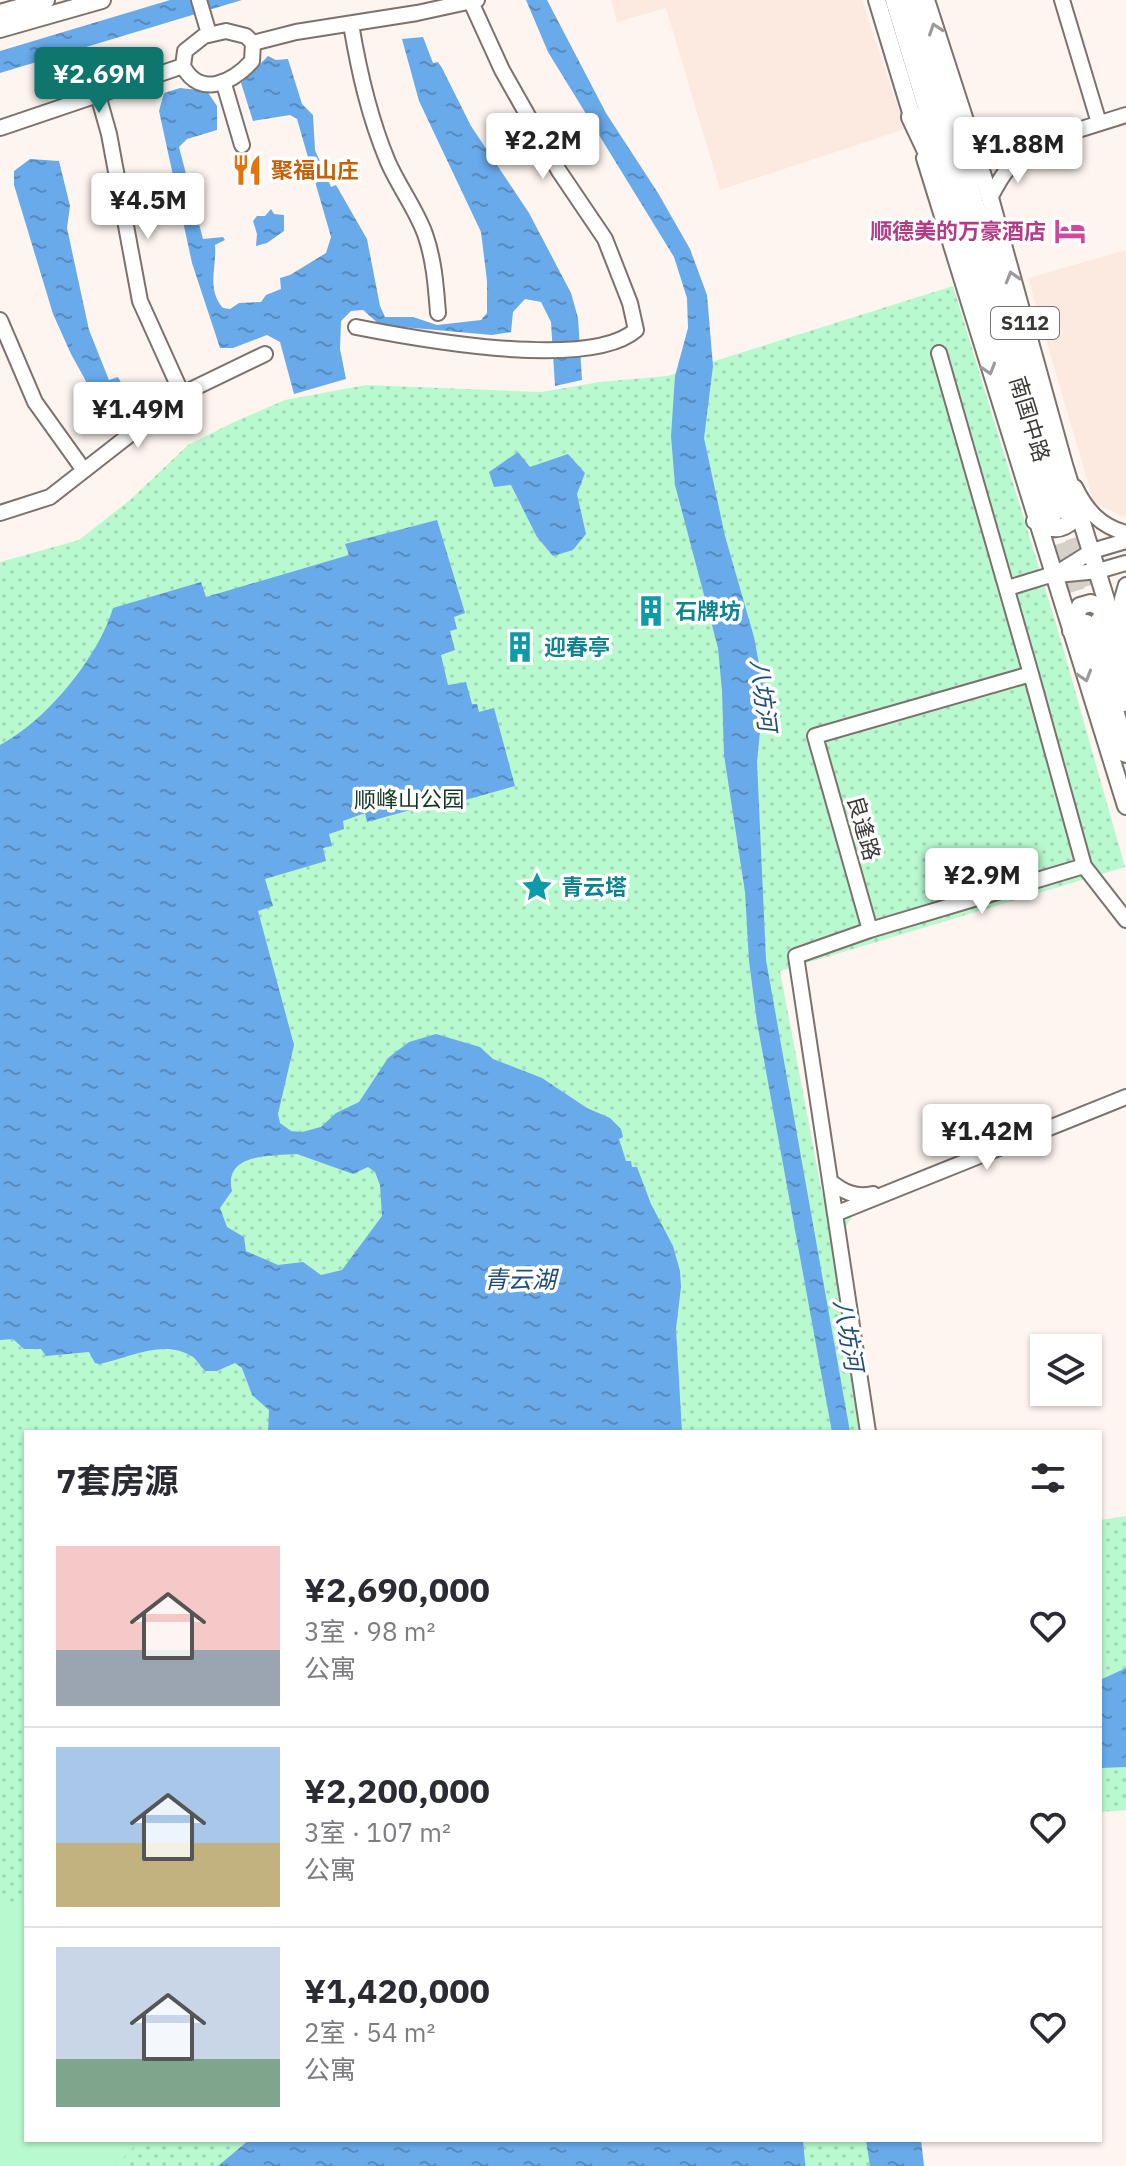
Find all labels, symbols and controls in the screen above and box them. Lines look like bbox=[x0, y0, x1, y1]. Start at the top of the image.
one-way arrow bbox=[929, 23, 945, 37]
pin: ¥2.69M bbox=[34, 47, 164, 115]
text: ¥2.69M bbox=[52, 56, 146, 90]
pin: ¥2.2M bbox=[487, 113, 599, 181]
pin: ¥1.88M bbox=[953, 117, 1083, 185]
text: ¥2.2M bbox=[504, 122, 582, 156]
text: ¥1.88M bbox=[971, 126, 1065, 160]
restaurant icon: 聚福山庄 bbox=[230, 153, 264, 187]
place label: 聚福山庄 bbox=[271, 155, 359, 184]
pin: ¥4.5M bbox=[92, 173, 204, 241]
text: ¥4.5M bbox=[109, 182, 187, 216]
hotel icon: 顺德美的万豪酒店 bbox=[1053, 214, 1087, 248]
place label: 顺德美的万豪酒店 bbox=[870, 216, 1046, 245]
one-way arrow bbox=[1005, 271, 1021, 285]
road number: S112 bbox=[991, 307, 1059, 339]
one-way arrow bbox=[980, 362, 996, 376]
street label: 南国中路 bbox=[1004, 373, 1057, 465]
pin: ¥1.49M bbox=[73, 382, 203, 450]
text: ¥1.49M bbox=[91, 391, 185, 425]
building icon: 石牌坊 bbox=[634, 594, 668, 628]
place label: 石牌坊 bbox=[675, 596, 741, 625]
building icon: 迎春亭 bbox=[503, 630, 537, 664]
place label: 迎春亭 bbox=[544, 632, 610, 661]
water label: 八坊河 bbox=[744, 657, 785, 737]
one-way arrow bbox=[1076, 669, 1092, 682]
park label: 顺峰山公园 bbox=[354, 784, 464, 813]
street label: 良逢路 bbox=[841, 792, 888, 864]
pin: ¥2.9M bbox=[926, 848, 1038, 916]
text: ¥2.9M bbox=[943, 857, 1021, 891]
place icon: 青云塔 bbox=[520, 870, 554, 904]
place label: 青云塔 bbox=[561, 872, 627, 901]
pin: ¥1.42M bbox=[922, 1104, 1052, 1172]
text: ¥1.42M bbox=[940, 1113, 1034, 1147]
water label: 青云湖 bbox=[484, 1263, 560, 1295]
water label: 八坊河 bbox=[827, 1297, 872, 1377]
map controls bbox=[1030, 1334, 1102, 1406]
button: layers bbox=[1030, 1334, 1102, 1406]
icon: filters bbox=[1026, 1456, 1070, 1500]
text: 7套房源 bbox=[56, 1458, 178, 1502]
text: ¥2,690,000 bbox=[304, 1567, 490, 1611]
icon: home bbox=[120, 1578, 216, 1674]
icon: heart bbox=[1026, 1604, 1070, 1648]
text: 3室 · 98 m² bbox=[304, 1614, 435, 1648]
text: 公寓 bbox=[304, 1651, 356, 1685]
text: ¥2,200,000 bbox=[304, 1768, 490, 1812]
icon: home bbox=[120, 1779, 216, 1875]
icon: heart bbox=[1026, 1805, 1070, 1849]
text: 3室 · 107 m² bbox=[304, 1815, 451, 1849]
text: 公寓 bbox=[304, 1852, 356, 1886]
text: ¥1,420,000 bbox=[304, 1968, 490, 2012]
icon: home bbox=[120, 1979, 216, 2075]
icon: heart bbox=[1026, 2005, 1070, 2049]
text: 2室 · 54 m² bbox=[304, 2015, 435, 2049]
text: 公寓 bbox=[304, 2052, 356, 2086]

